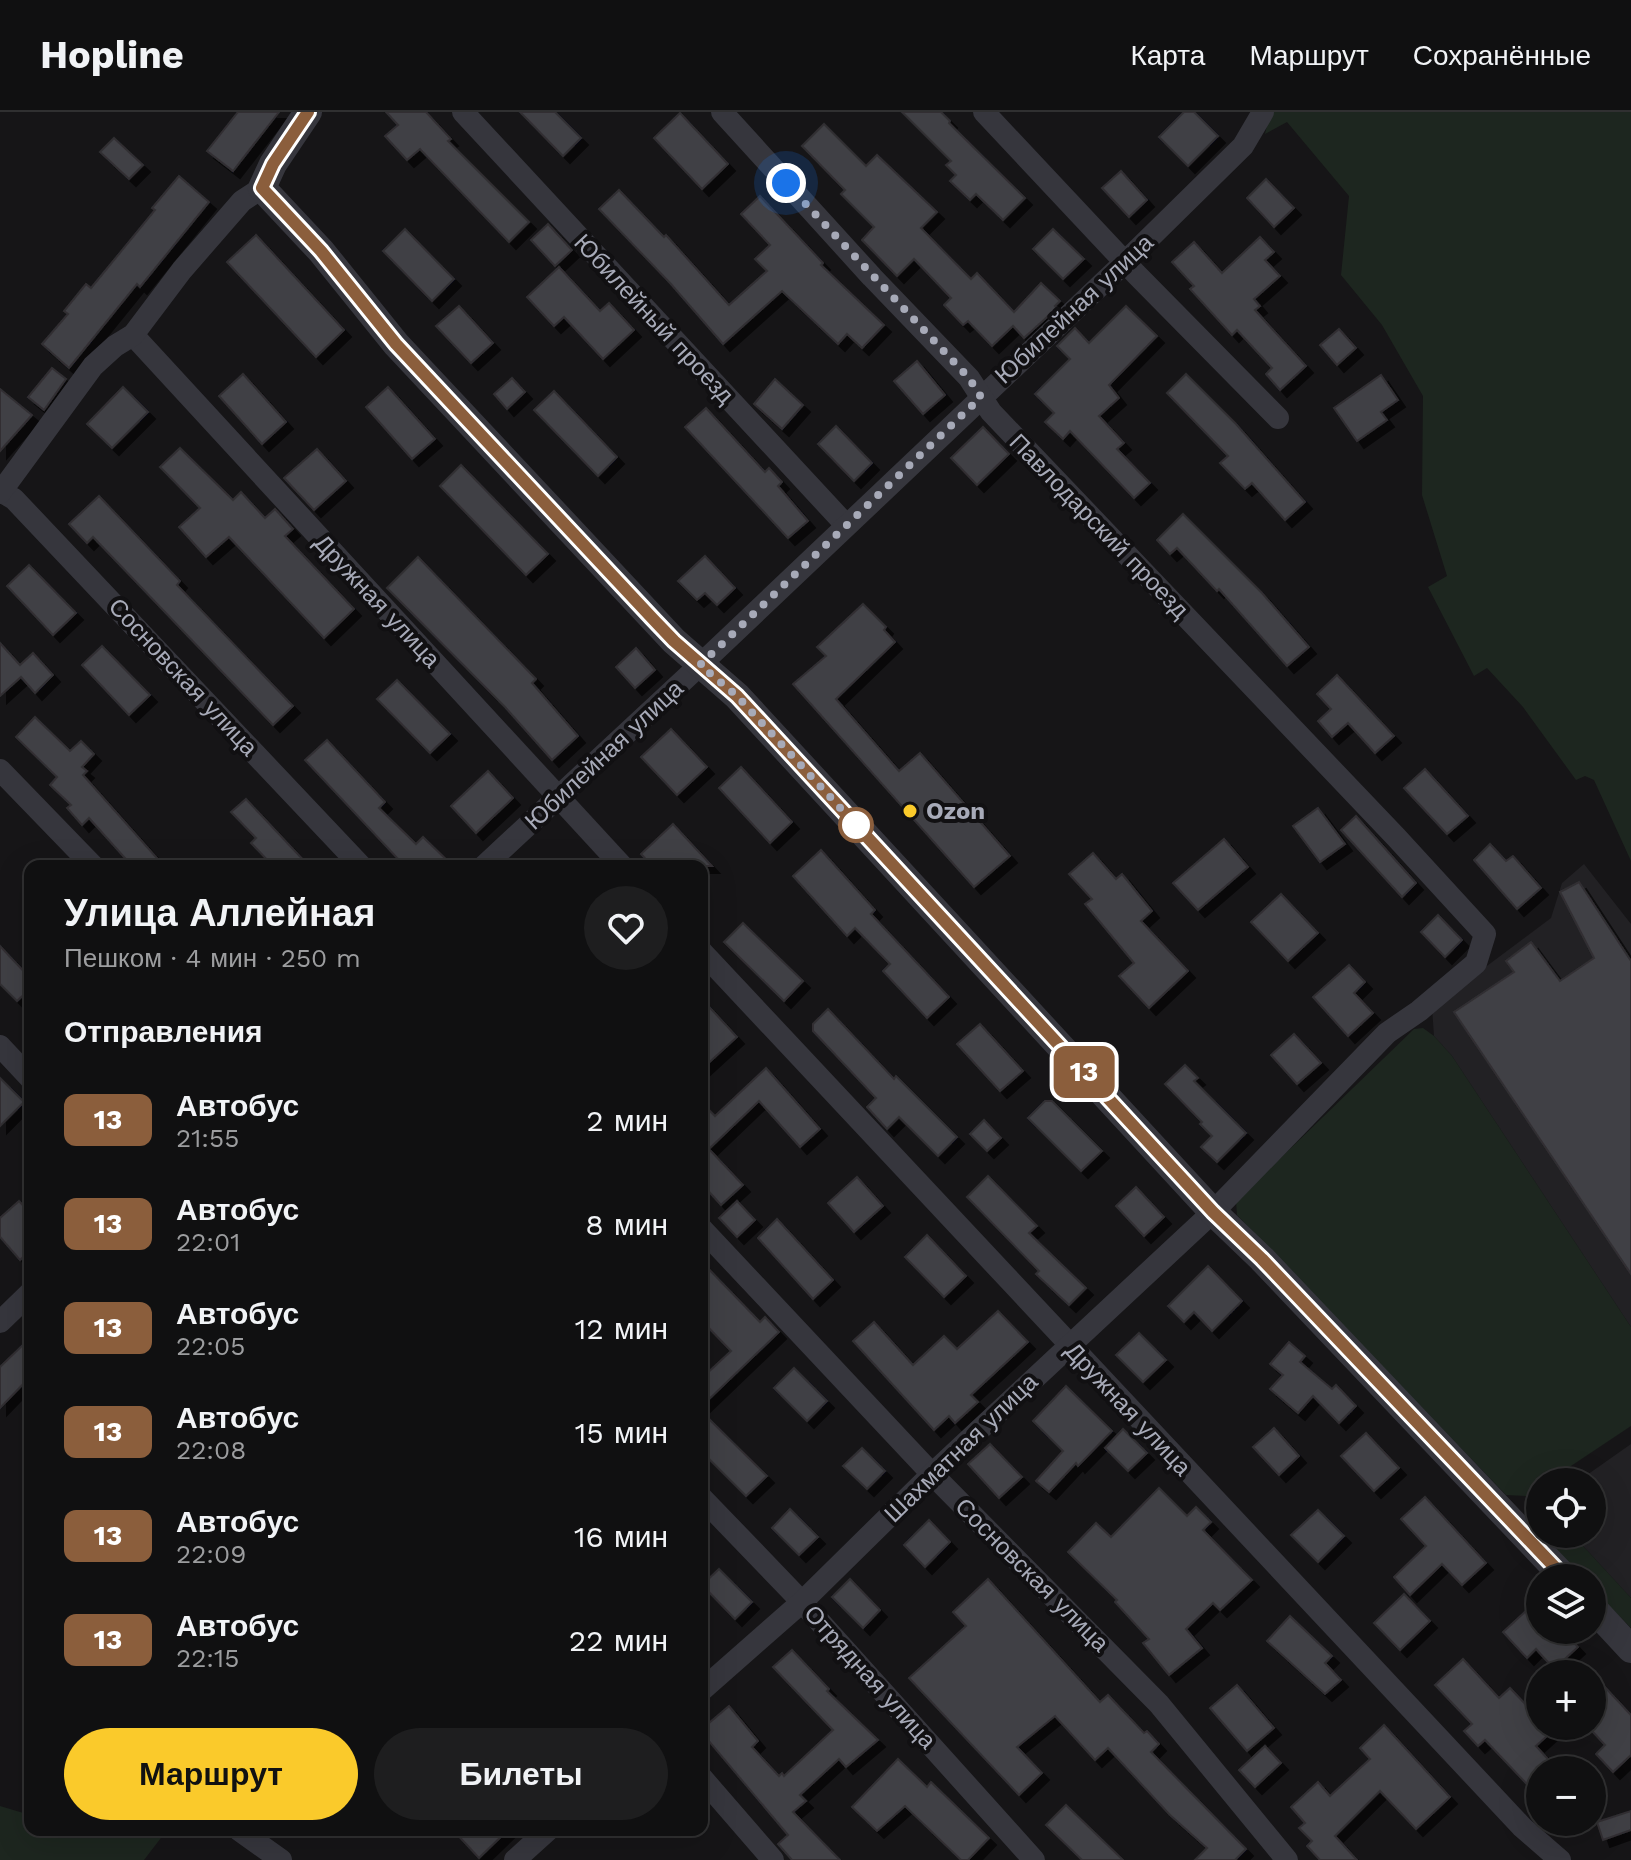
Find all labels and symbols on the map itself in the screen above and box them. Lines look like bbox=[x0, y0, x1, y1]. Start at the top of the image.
your location bbox=[766, 163, 806, 203]
street label: Юбилейная улица bbox=[989, 228, 1159, 389]
street label: Юбилейный проезд bbox=[568, 229, 740, 409]
street label: Павлодарский проезд bbox=[1004, 428, 1194, 624]
street label: Дружная улица bbox=[308, 529, 446, 674]
street label: Сосновская улица bbox=[103, 592, 264, 762]
street label: Юбилейная улица bbox=[519, 674, 689, 835]
place label: Ozon bbox=[926, 797, 985, 825]
marker: Ozon bbox=[901, 802, 919, 820]
unlabelled marker bbox=[839, 808, 873, 842]
line badge: 13 bbox=[1048, 1046, 1120, 1098]
street label: Дружная улица bbox=[1059, 1337, 1197, 1482]
street label: Шахматная улица bbox=[879, 1368, 1044, 1528]
street label: Сосновская улица bbox=[950, 1493, 1115, 1658]
street label: Отрядная улица bbox=[798, 1599, 942, 1755]

